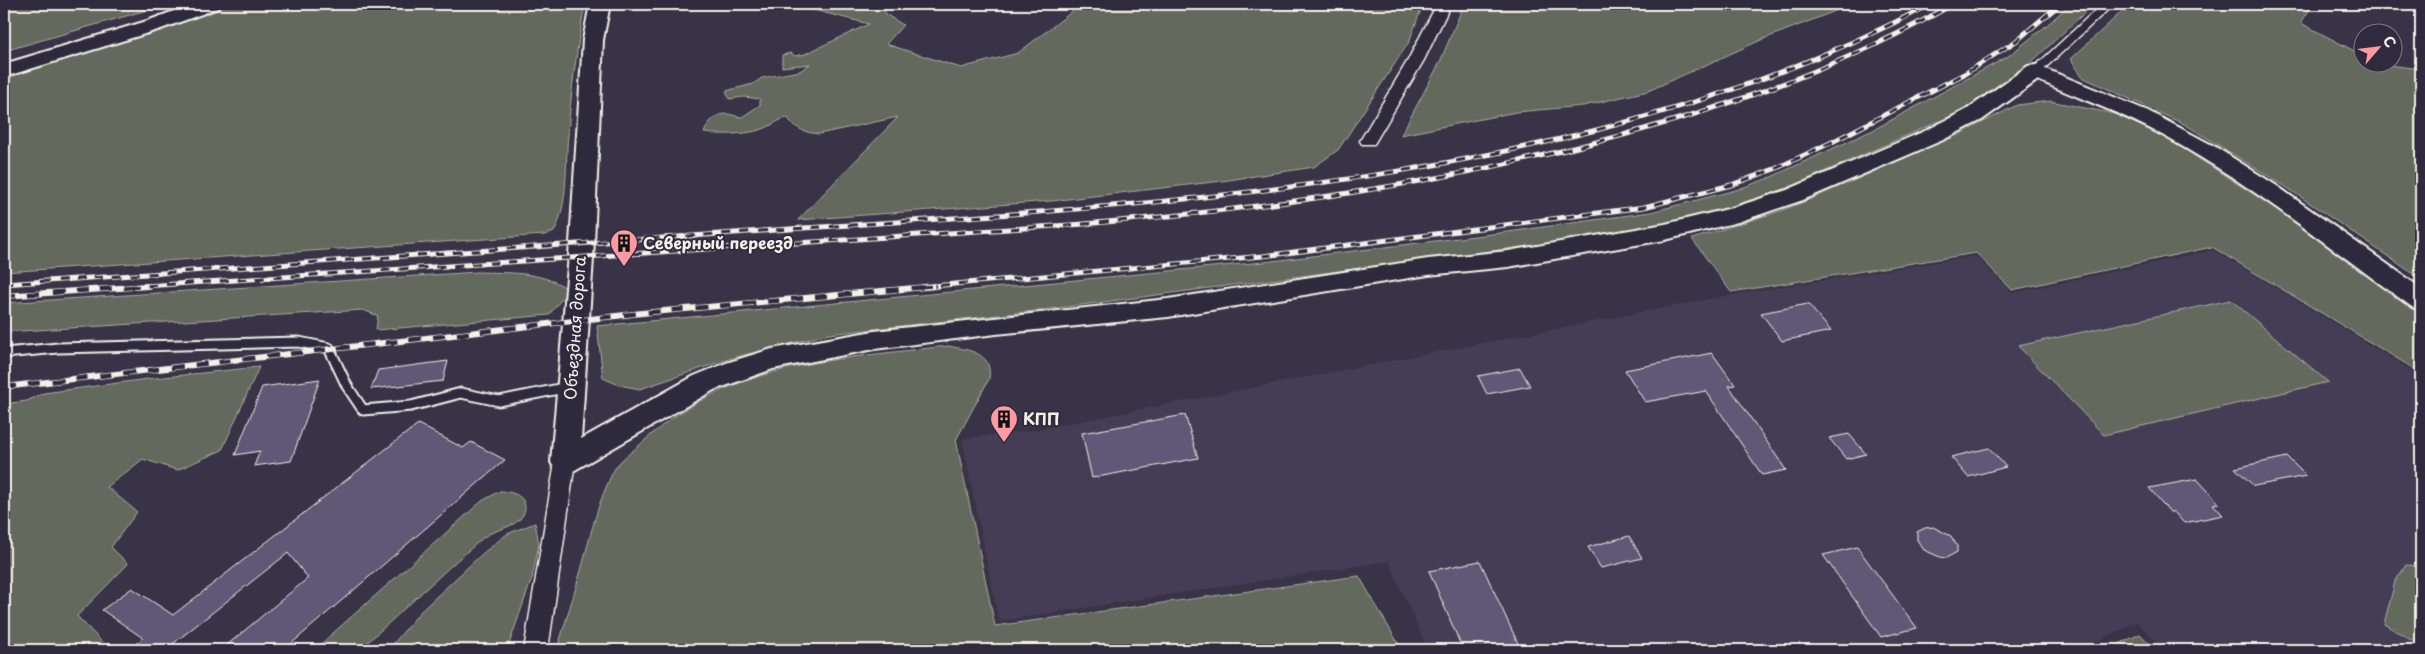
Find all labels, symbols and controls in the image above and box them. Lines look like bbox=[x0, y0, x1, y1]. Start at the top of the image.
north arrow bbox=[2352, 22, 2402, 72]
text: С bbox=[2378, 32, 2402, 51]
building icon: Северный переезд bbox=[609, 228, 639, 267]
place label: Северный переезд bbox=[643, 230, 793, 254]
street label: Объездная дорога bbox=[557, 255, 591, 401]
building icon: КПП bbox=[989, 404, 1019, 443]
place label: КПП bbox=[1023, 406, 1060, 430]

